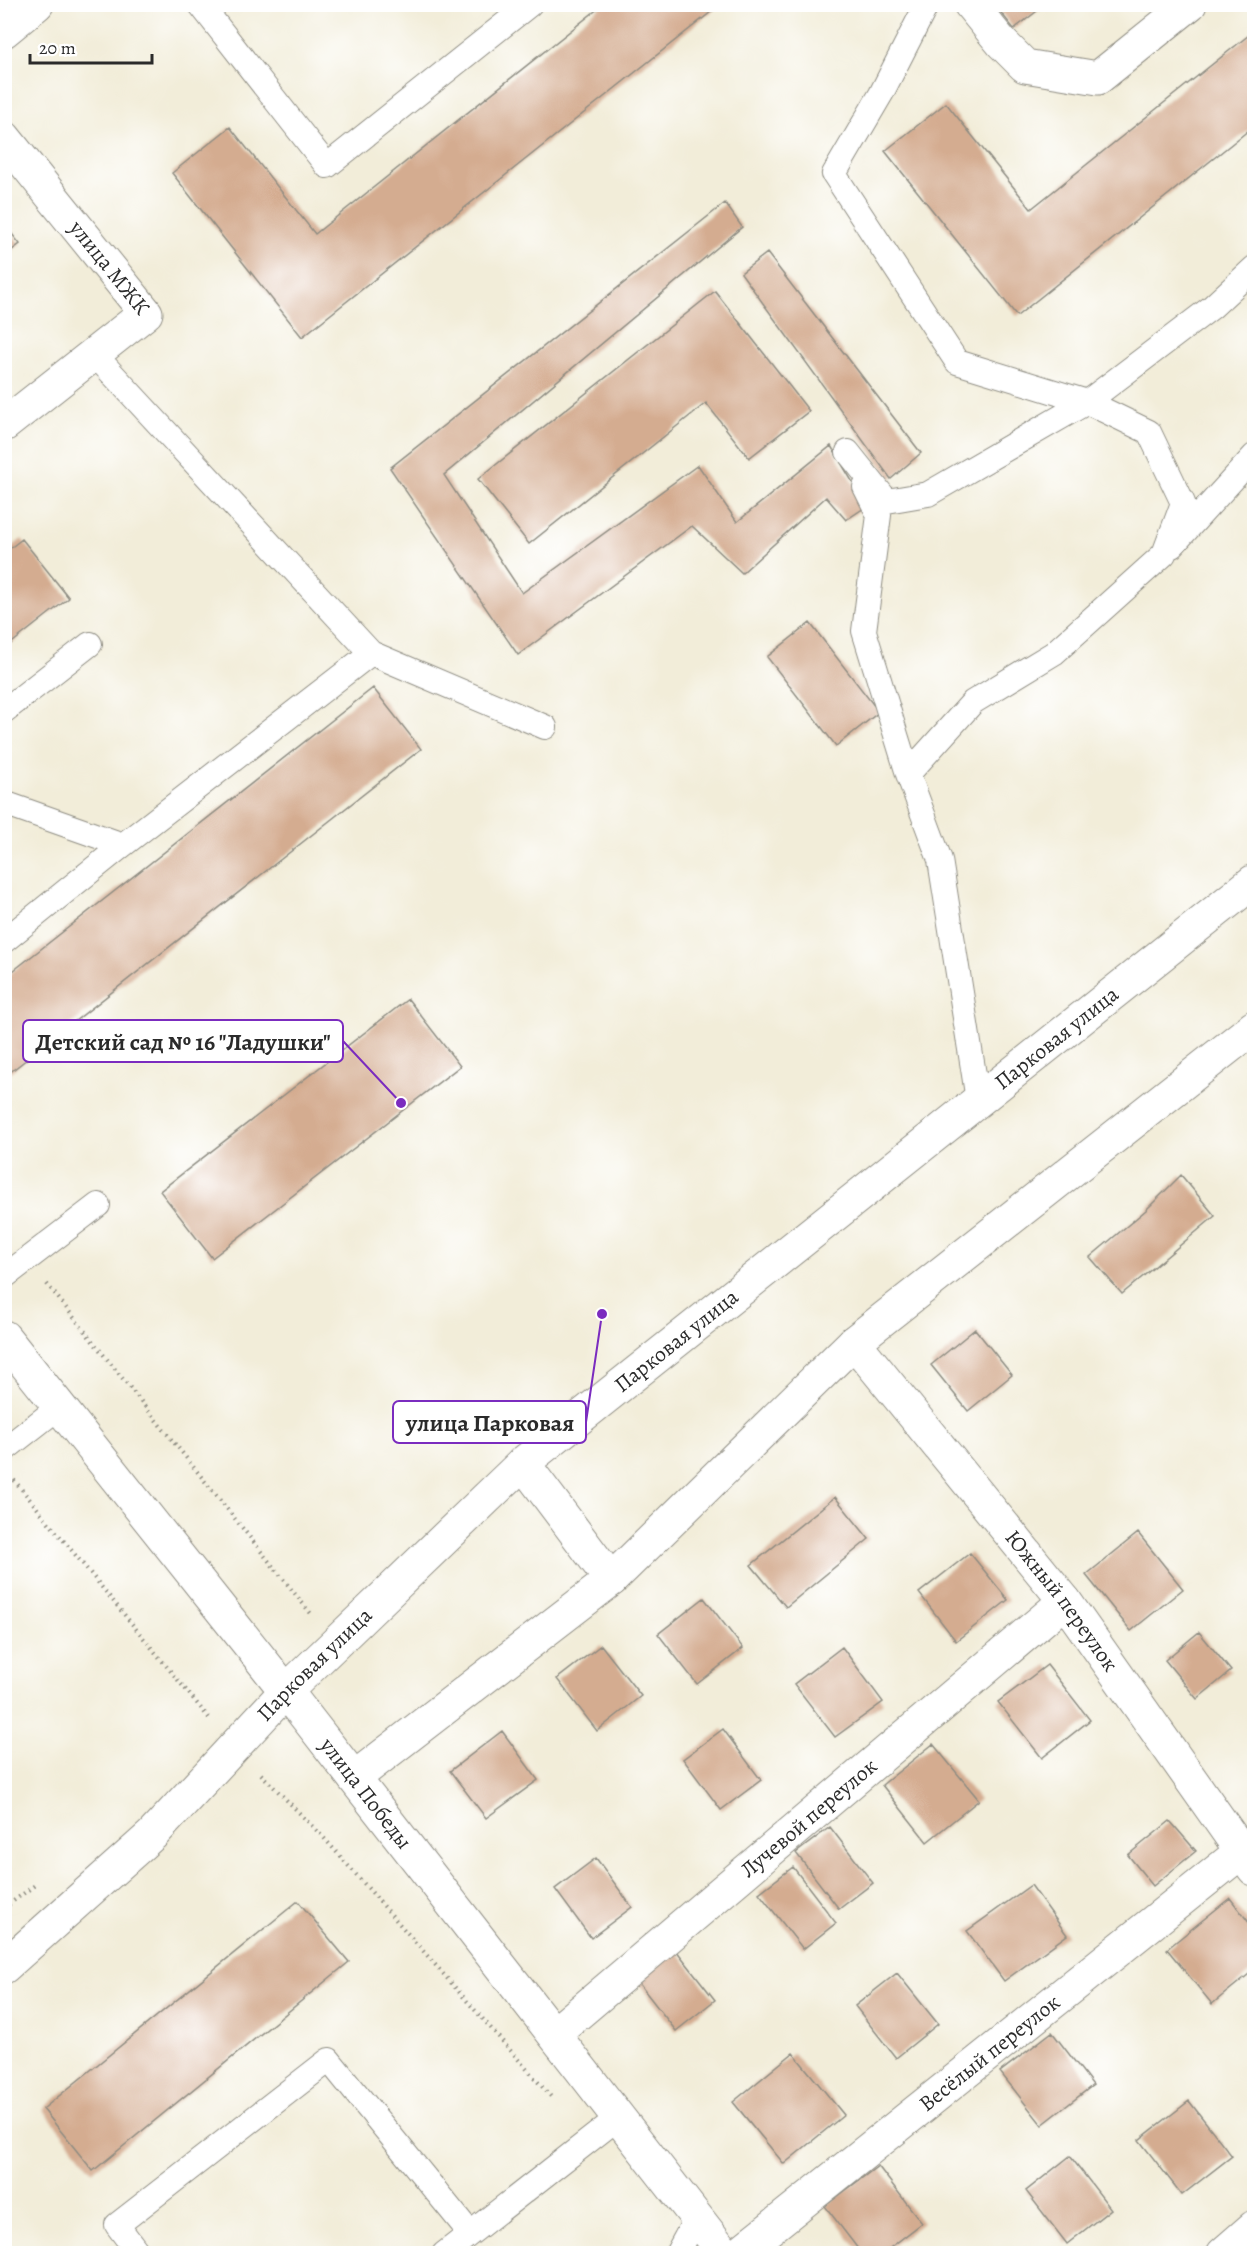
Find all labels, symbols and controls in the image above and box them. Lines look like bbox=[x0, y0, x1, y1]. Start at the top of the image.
scale bar bbox=[30, 27, 152, 65]
text: 20 m bbox=[39, 36, 76, 60]
street label: улица МЖК bbox=[62, 213, 157, 321]
street label: Парковая улица bbox=[988, 979, 1126, 1097]
callout: Детский сад № 16 "Ладушки" bbox=[23, 1020, 343, 1062]
text: Детский сад № 16 "Ладушки" bbox=[35, 1026, 331, 1058]
street label: Парковая улица bbox=[608, 1282, 745, 1400]
callout: улица Парковая bbox=[393, 1401, 586, 1443]
text: улица Парковая bbox=[405, 1407, 574, 1439]
street label: Южный переулок bbox=[998, 1524, 1125, 1678]
street label: Парковая улица bbox=[250, 1600, 379, 1728]
street label: улица Победы bbox=[312, 1731, 419, 1856]
street label: Лучевой переулок bbox=[734, 1751, 884, 1885]
street label: Весёлый переулок bbox=[913, 1987, 1066, 2119]

